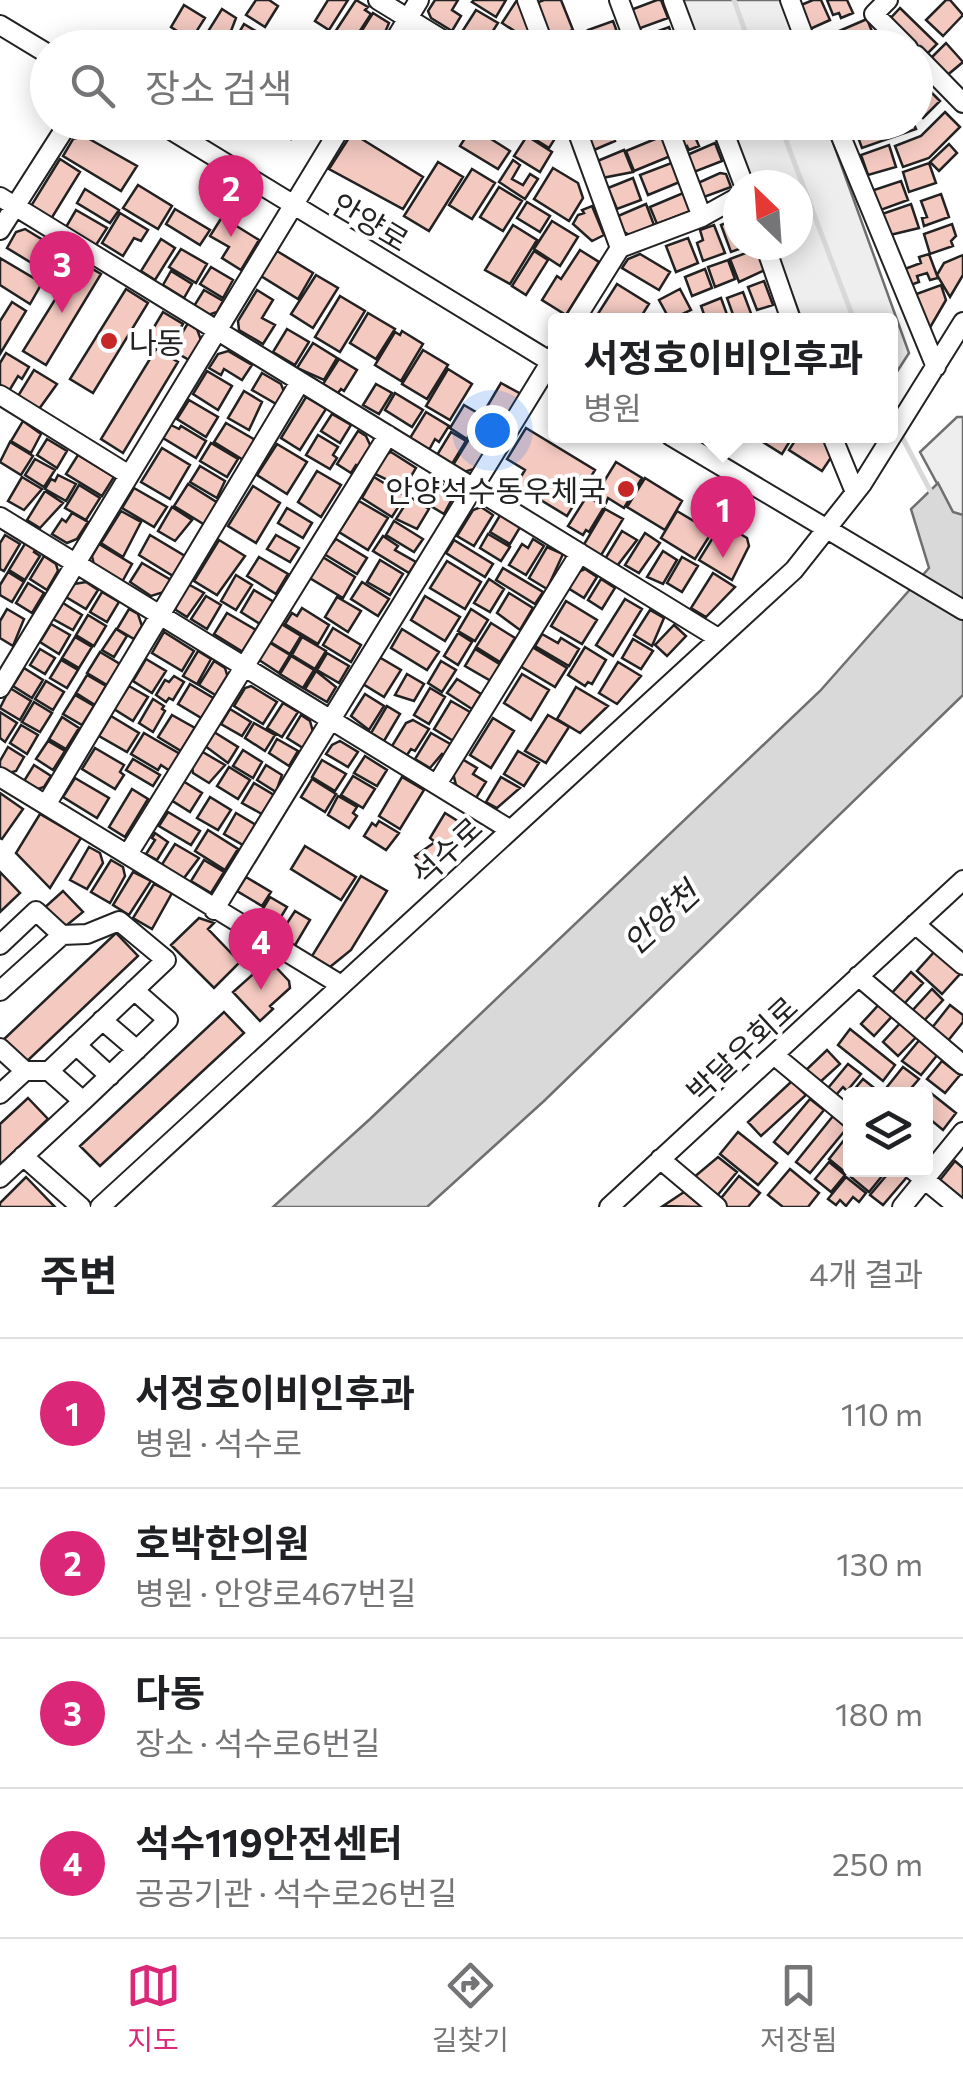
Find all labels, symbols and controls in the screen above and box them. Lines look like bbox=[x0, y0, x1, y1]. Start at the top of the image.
search box bbox=[30, 30, 933, 140]
icon: search bbox=[65, 58, 120, 113]
text: 장소 검색 bbox=[145, 63, 292, 110]
pin: 2 bbox=[198, 154, 264, 237]
north arrow bbox=[723, 170, 813, 260]
street label: 안양로 bbox=[326, 184, 416, 258]
pin: 3 bbox=[30, 230, 94, 313]
popup bbox=[548, 313, 898, 443]
place label: 나동 bbox=[129, 323, 184, 360]
marker: 나동 bbox=[98, 330, 120, 352]
text: 서정호이비인후과 bbox=[583, 333, 863, 380]
text: 병원 bbox=[583, 387, 642, 427]
your location bbox=[467, 405, 518, 456]
place label: 안양석수동우체국 bbox=[385, 471, 606, 508]
pin: 1 bbox=[690, 476, 756, 558]
marker: 안양석수동우체국 bbox=[615, 478, 637, 500]
street label: 석수로 bbox=[403, 808, 489, 892]
water label: 안양천 bbox=[614, 870, 709, 962]
pin: 4 bbox=[228, 908, 294, 990]
street label: 박달우회로 bbox=[678, 987, 804, 1109]
map controls bbox=[843, 1087, 933, 1177]
button: layers bbox=[843, 1087, 933, 1177]
text: 주변 bbox=[40, 1248, 117, 1300]
text: 4개 결과 bbox=[809, 1253, 923, 1293]
text: 서정호이비인후과 bbox=[135, 1368, 415, 1415]
text: 1 bbox=[65, 1393, 80, 1433]
text: 110 m bbox=[841, 1393, 923, 1433]
text: 병원 · 석수로 bbox=[135, 1422, 302, 1462]
text: 호박한의원 bbox=[135, 1518, 310, 1565]
text: 2 bbox=[63, 1543, 82, 1583]
text: 130 m bbox=[836, 1543, 923, 1583]
text: 병원 · 안양로467번길 bbox=[135, 1572, 416, 1612]
text: 다동 bbox=[135, 1668, 205, 1715]
text: 3 bbox=[63, 1693, 82, 1733]
text: 180 m bbox=[835, 1693, 923, 1733]
text: 장소 · 석수로6번길 bbox=[135, 1722, 380, 1762]
text: 석수119안전센터 bbox=[135, 1818, 403, 1865]
text: 4 bbox=[63, 1843, 82, 1883]
text: 250 m bbox=[832, 1843, 923, 1883]
text: 공공기관 · 석수로26번길 bbox=[135, 1872, 457, 1912]
tab: 지도 bbox=[126, 1958, 181, 2058]
tab: 길찾기 bbox=[432, 1958, 509, 2058]
tab: 저장됨 bbox=[760, 1958, 837, 2058]

